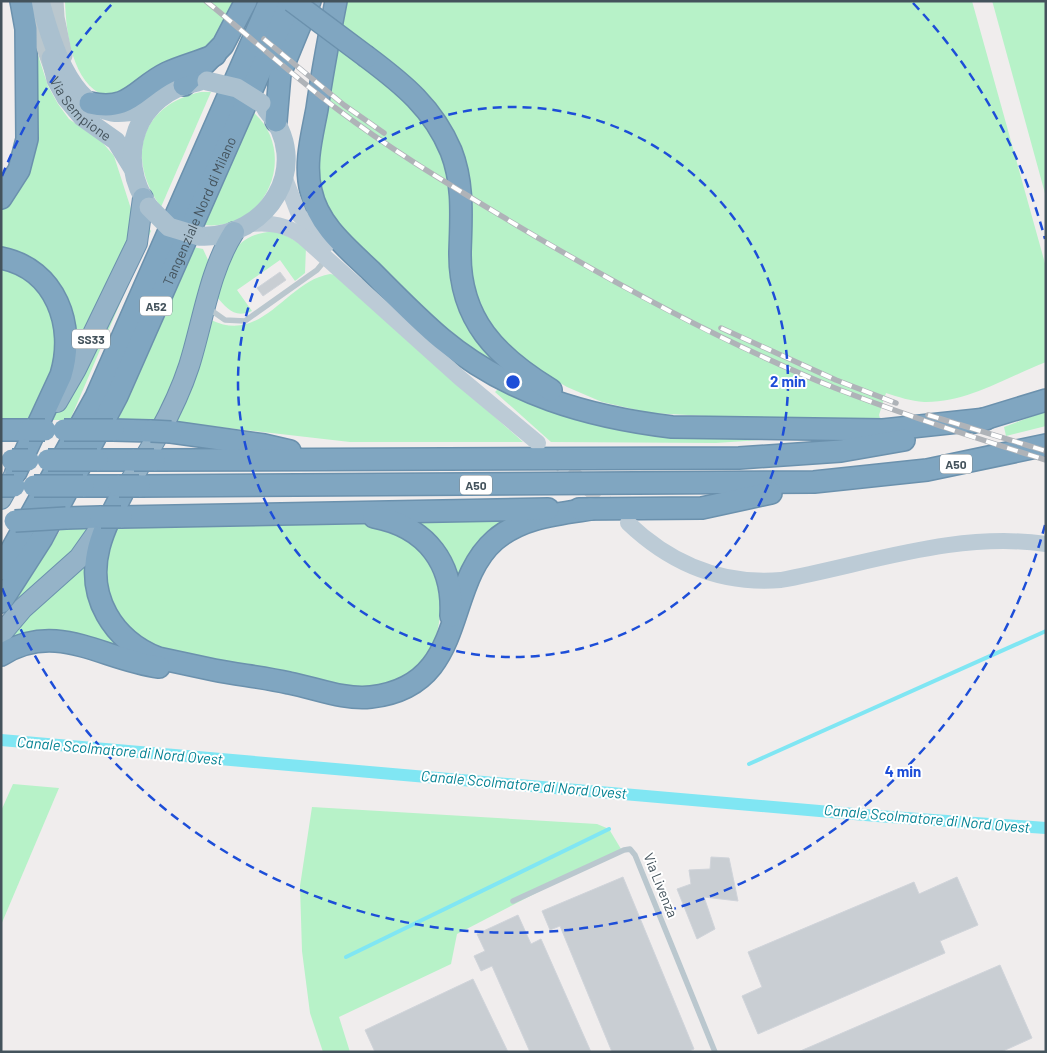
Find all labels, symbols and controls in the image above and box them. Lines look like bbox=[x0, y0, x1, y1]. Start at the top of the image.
street label: Via Sempione bbox=[47, 73, 115, 144]
street label: Tangenziale Nord di Milano bbox=[158, 134, 239, 288]
road number: A52 bbox=[140, 296, 172, 316]
road number: SS33 bbox=[72, 329, 110, 348]
text: 2 min bbox=[770, 372, 806, 390]
centre of rings bbox=[504, 373, 522, 391]
road number: A50 bbox=[940, 454, 972, 474]
road number: A50 bbox=[460, 476, 492, 494]
water label: Canale Scolmatore di Nord Ovest bbox=[16, 732, 224, 768]
text: 4 min bbox=[885, 762, 921, 780]
water label: Canale Scolmatore di Nord Ovest bbox=[420, 766, 628, 802]
water label: Canale Scolmatore di Nord Ovest bbox=[823, 800, 1031, 836]
street label: Via Livenza bbox=[640, 850, 682, 920]

